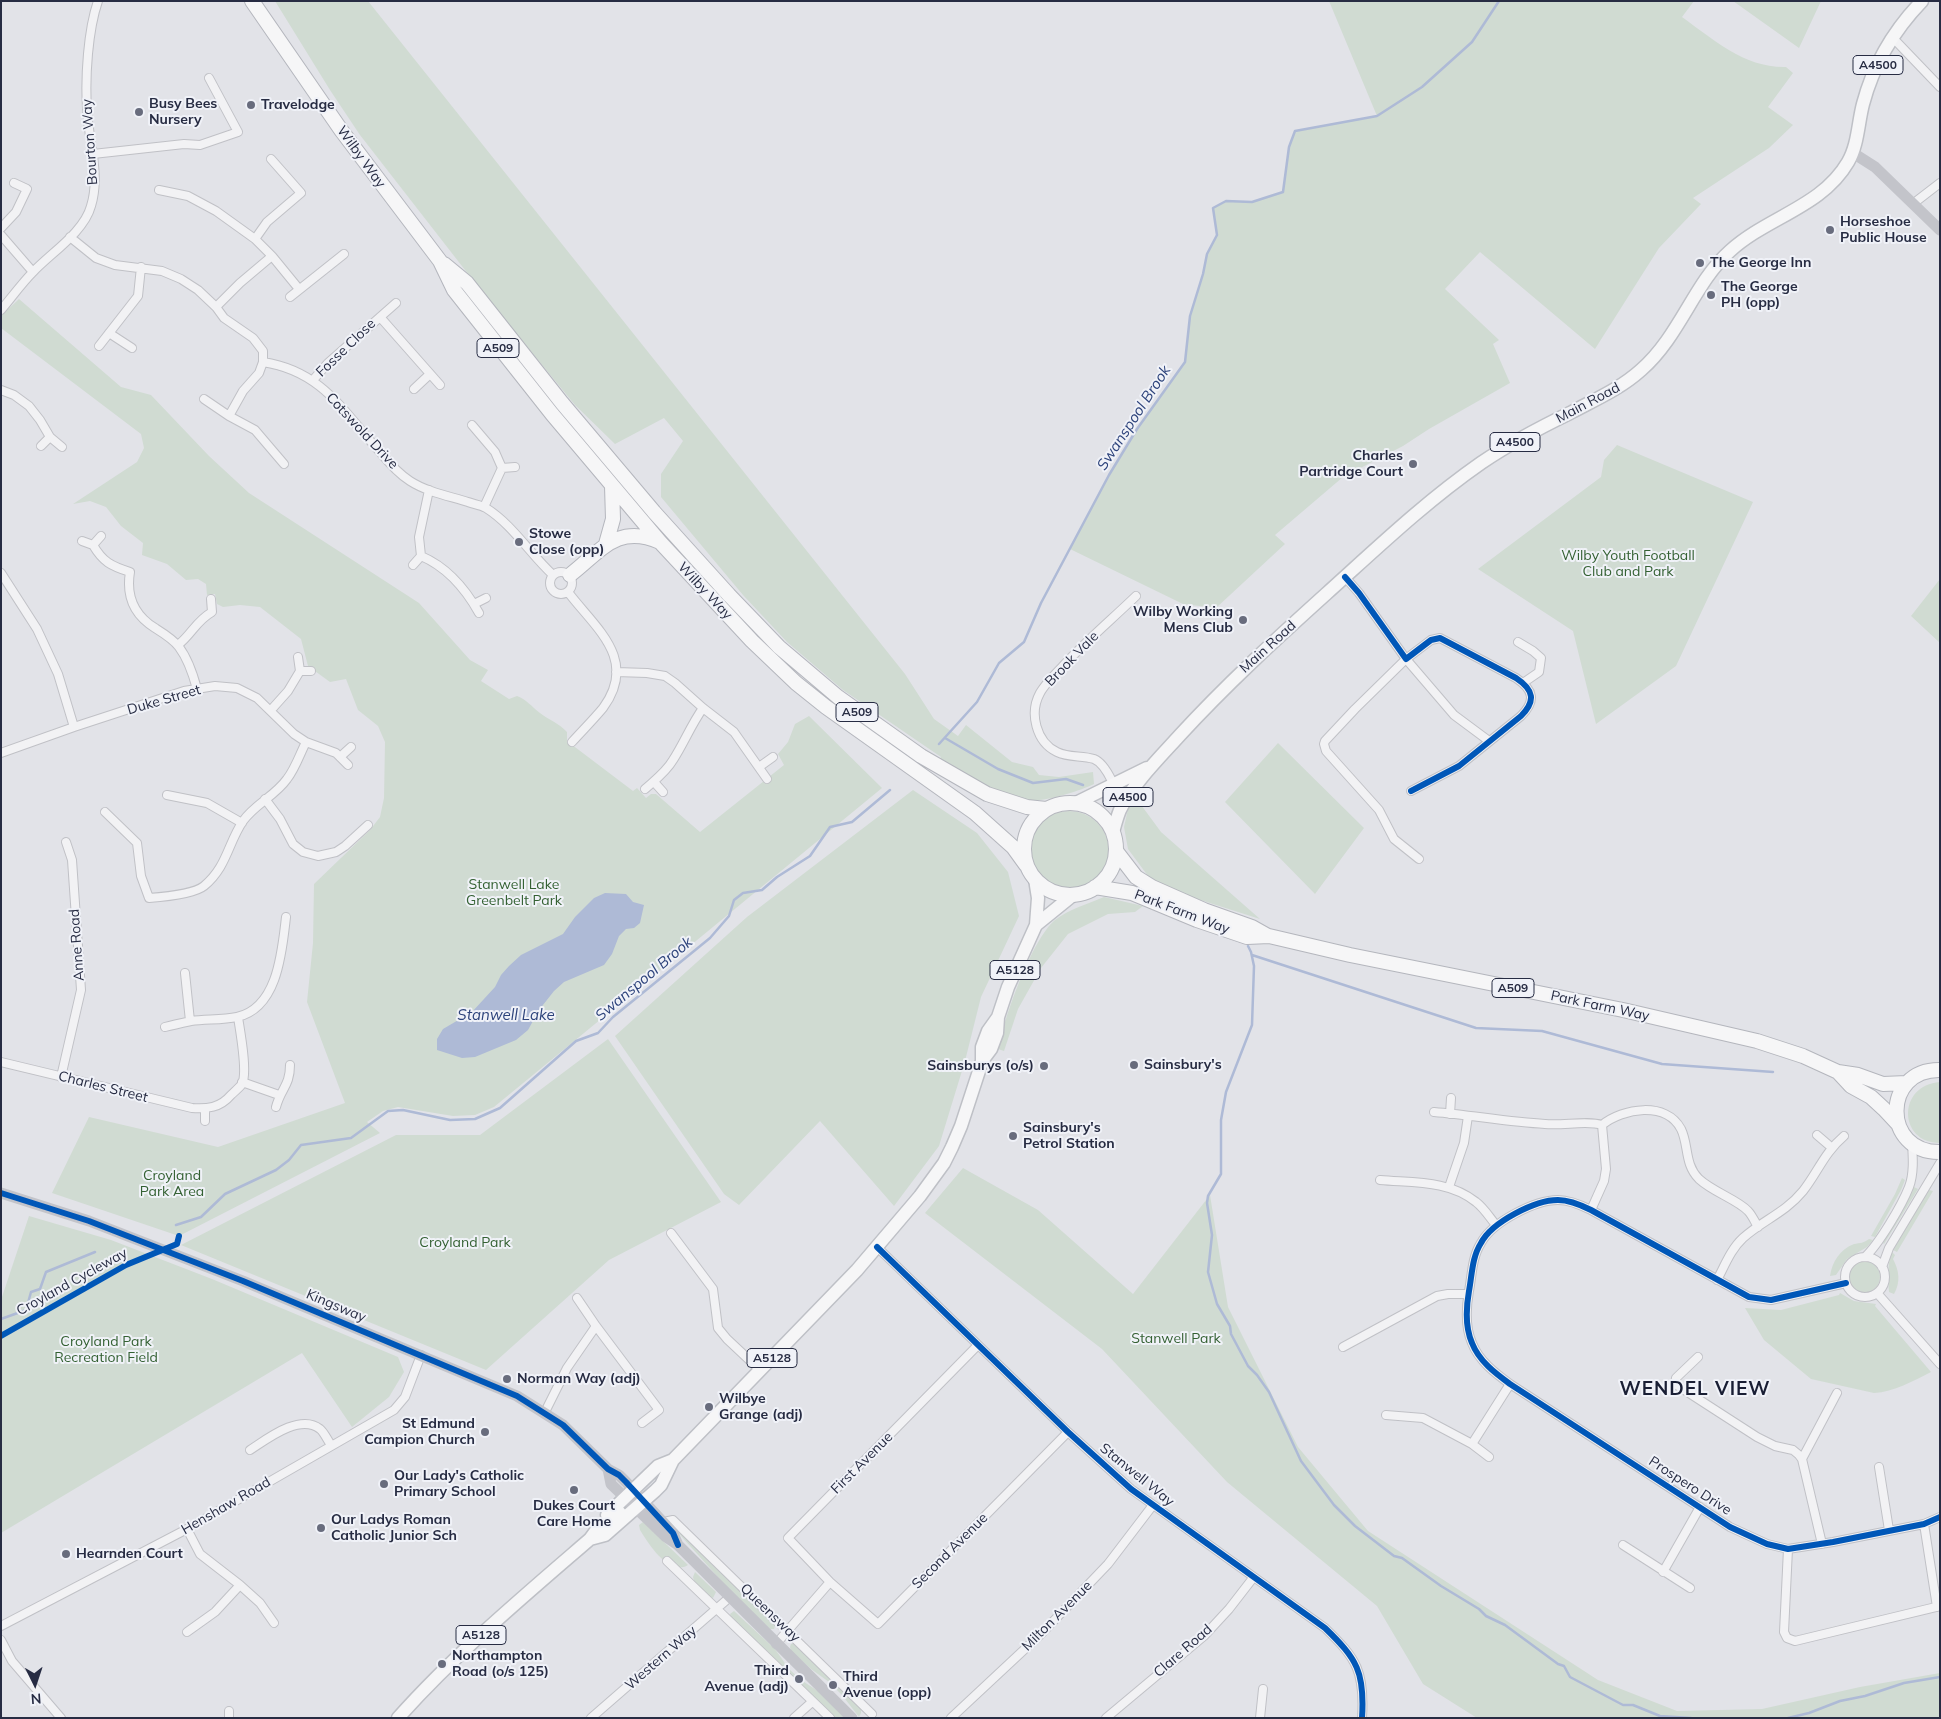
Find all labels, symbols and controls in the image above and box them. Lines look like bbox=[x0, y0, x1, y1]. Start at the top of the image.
road number: A4500 bbox=[1853, 56, 1903, 74]
place label: Busy Bees Nursery bbox=[149, 96, 217, 128]
place label: Travelodge bbox=[261, 97, 335, 113]
street label: Bourton Way bbox=[79, 98, 101, 186]
marker: Travelodge bbox=[245, 99, 257, 111]
marker: Busy Bees Nursery bbox=[133, 106, 145, 118]
street label: Wilby Way bbox=[333, 123, 389, 191]
place label: Horseshoe Public House bbox=[1840, 214, 1927, 246]
marker: Horseshoe Public House bbox=[1824, 224, 1836, 236]
place label: The George Inn bbox=[1710, 255, 1811, 271]
marker: The George Inn bbox=[1694, 257, 1706, 269]
place label: The George PH (opp) bbox=[1721, 279, 1798, 312]
marker: The George PH (opp) bbox=[1705, 289, 1717, 301]
street label: Fosse Close bbox=[313, 315, 379, 381]
road number: A509 bbox=[477, 338, 519, 358]
water label: Swanspool Brook bbox=[1093, 362, 1175, 474]
street label: Main Road bbox=[1553, 379, 1623, 427]
street label: Cotswold Drive bbox=[322, 389, 402, 473]
road number: A4500 bbox=[1490, 432, 1540, 452]
place label: Charles Partridge Court bbox=[1299, 448, 1403, 481]
marker: Charles Partridge Court bbox=[1407, 458, 1419, 470]
place label: Stowe Close (opp) bbox=[529, 526, 604, 558]
marker: Stowe Close (opp) bbox=[513, 536, 525, 548]
park label: Wilby Youth Football Club and Park bbox=[1561, 548, 1695, 580]
street label: Wilby Way bbox=[674, 559, 736, 623]
place label: Wilby Working Mens Club bbox=[1133, 604, 1233, 636]
marker: Wilby Working Mens Club bbox=[1237, 614, 1249, 626]
street label: Main Road bbox=[1236, 617, 1300, 677]
street label: Brook Vale bbox=[1042, 628, 1102, 690]
street label: Duke Street bbox=[125, 682, 203, 718]
road number: A509 bbox=[836, 702, 878, 722]
road number: A4500 bbox=[1103, 788, 1153, 806]
park label: Stanwell Lake Greenbelt Park bbox=[466, 877, 562, 910]
street label: Park Farm Way bbox=[1132, 886, 1232, 938]
street label: Anne Road bbox=[66, 908, 88, 982]
water label: Swanspool Brook bbox=[592, 933, 696, 1025]
road number: A5128 bbox=[990, 960, 1040, 980]
road number: A509 bbox=[1492, 978, 1534, 998]
street label: Park Farm Way bbox=[1549, 987, 1651, 1025]
water label: Stanwell Lake bbox=[457, 1006, 555, 1024]
place label: Sainsbury's bbox=[1144, 1057, 1222, 1073]
place label: Sainsburys (o/s) bbox=[927, 1058, 1034, 1074]
marker: Sainsbury's bbox=[1128, 1059, 1140, 1071]
marker: Sainsburys (o/s) bbox=[1038, 1060, 1050, 1072]
street label: Charles Street bbox=[57, 1068, 149, 1106]
place label: Sainsbury's Petrol Station bbox=[1023, 1120, 1115, 1152]
marker: Sainsbury's Petrol Station bbox=[1007, 1130, 1019, 1142]
park label: Croyland Park Area bbox=[140, 1168, 204, 1200]
park label: Croyland Park bbox=[419, 1235, 511, 1251]
street label: Croyland Cycleway bbox=[14, 1245, 130, 1319]
street label: Kingsway bbox=[304, 1286, 368, 1326]
park label: Stanwell Park bbox=[1131, 1331, 1221, 1347]
park label: Croyland Park Recreation Field bbox=[54, 1334, 158, 1366]
road number: A5128 bbox=[747, 1349, 797, 1368]
place label: Norman Way (adj) bbox=[517, 1371, 641, 1387]
marker: Norman Way (adj) bbox=[501, 1373, 513, 1385]
district label: WENDEL VIEW bbox=[1618, 1378, 1772, 1400]
place label: Wilbye Grange (adj) bbox=[719, 1391, 803, 1424]
marker: Wilbye Grange (adj) bbox=[703, 1401, 715, 1413]
place label: St Edmund Campion Church bbox=[364, 1416, 475, 1448]
marker: St Edmund Campion Church bbox=[479, 1426, 491, 1438]
street label: First Avenue bbox=[828, 1429, 896, 1497]
street label: Stanwell Way bbox=[1096, 1440, 1178, 1510]
street label: Prospero Drive bbox=[1645, 1453, 1735, 1519]
place label: Our Lady's Catholic Primary School bbox=[394, 1468, 524, 1500]
street label: Henshaw Road bbox=[178, 1474, 274, 1538]
marker: Our Lady's Catholic Primary School bbox=[378, 1478, 390, 1490]
marker: Dukes Court Care Home bbox=[568, 1484, 580, 1496]
place label: Dukes Court Care Home bbox=[533, 1498, 615, 1530]
street label: Second Avenue bbox=[909, 1510, 991, 1592]
place label: Our Ladys Roman Catholic Junior Sch bbox=[331, 1512, 457, 1544]
marker: Our Ladys Roman Catholic Junior Sch bbox=[315, 1522, 327, 1534]
place label: Hearnden Court bbox=[76, 1546, 183, 1562]
marker: Hearnden Court bbox=[60, 1548, 72, 1560]
street label: Milton Avenue bbox=[1018, 1577, 1096, 1655]
street label: Queensway bbox=[737, 1580, 803, 1646]
street label: Clare Road bbox=[1150, 1621, 1216, 1681]
street label: Western Way bbox=[622, 1622, 700, 1694]
road number: A5128 bbox=[456, 1626, 506, 1644]
place label: Northampton Road (o/s 125) bbox=[452, 1648, 549, 1680]
marker: Northampton Road (o/s 125) bbox=[436, 1658, 448, 1670]
north arrow bbox=[10, 1659, 60, 1709]
place label: Third Avenue (adj) bbox=[704, 1663, 789, 1695]
place label: Third Avenue (opp) bbox=[843, 1669, 932, 1701]
marker: Third Avenue (adj) bbox=[793, 1673, 805, 1685]
marker: Third Avenue (opp) bbox=[827, 1679, 839, 1691]
text: N bbox=[30, 1690, 42, 1708]

